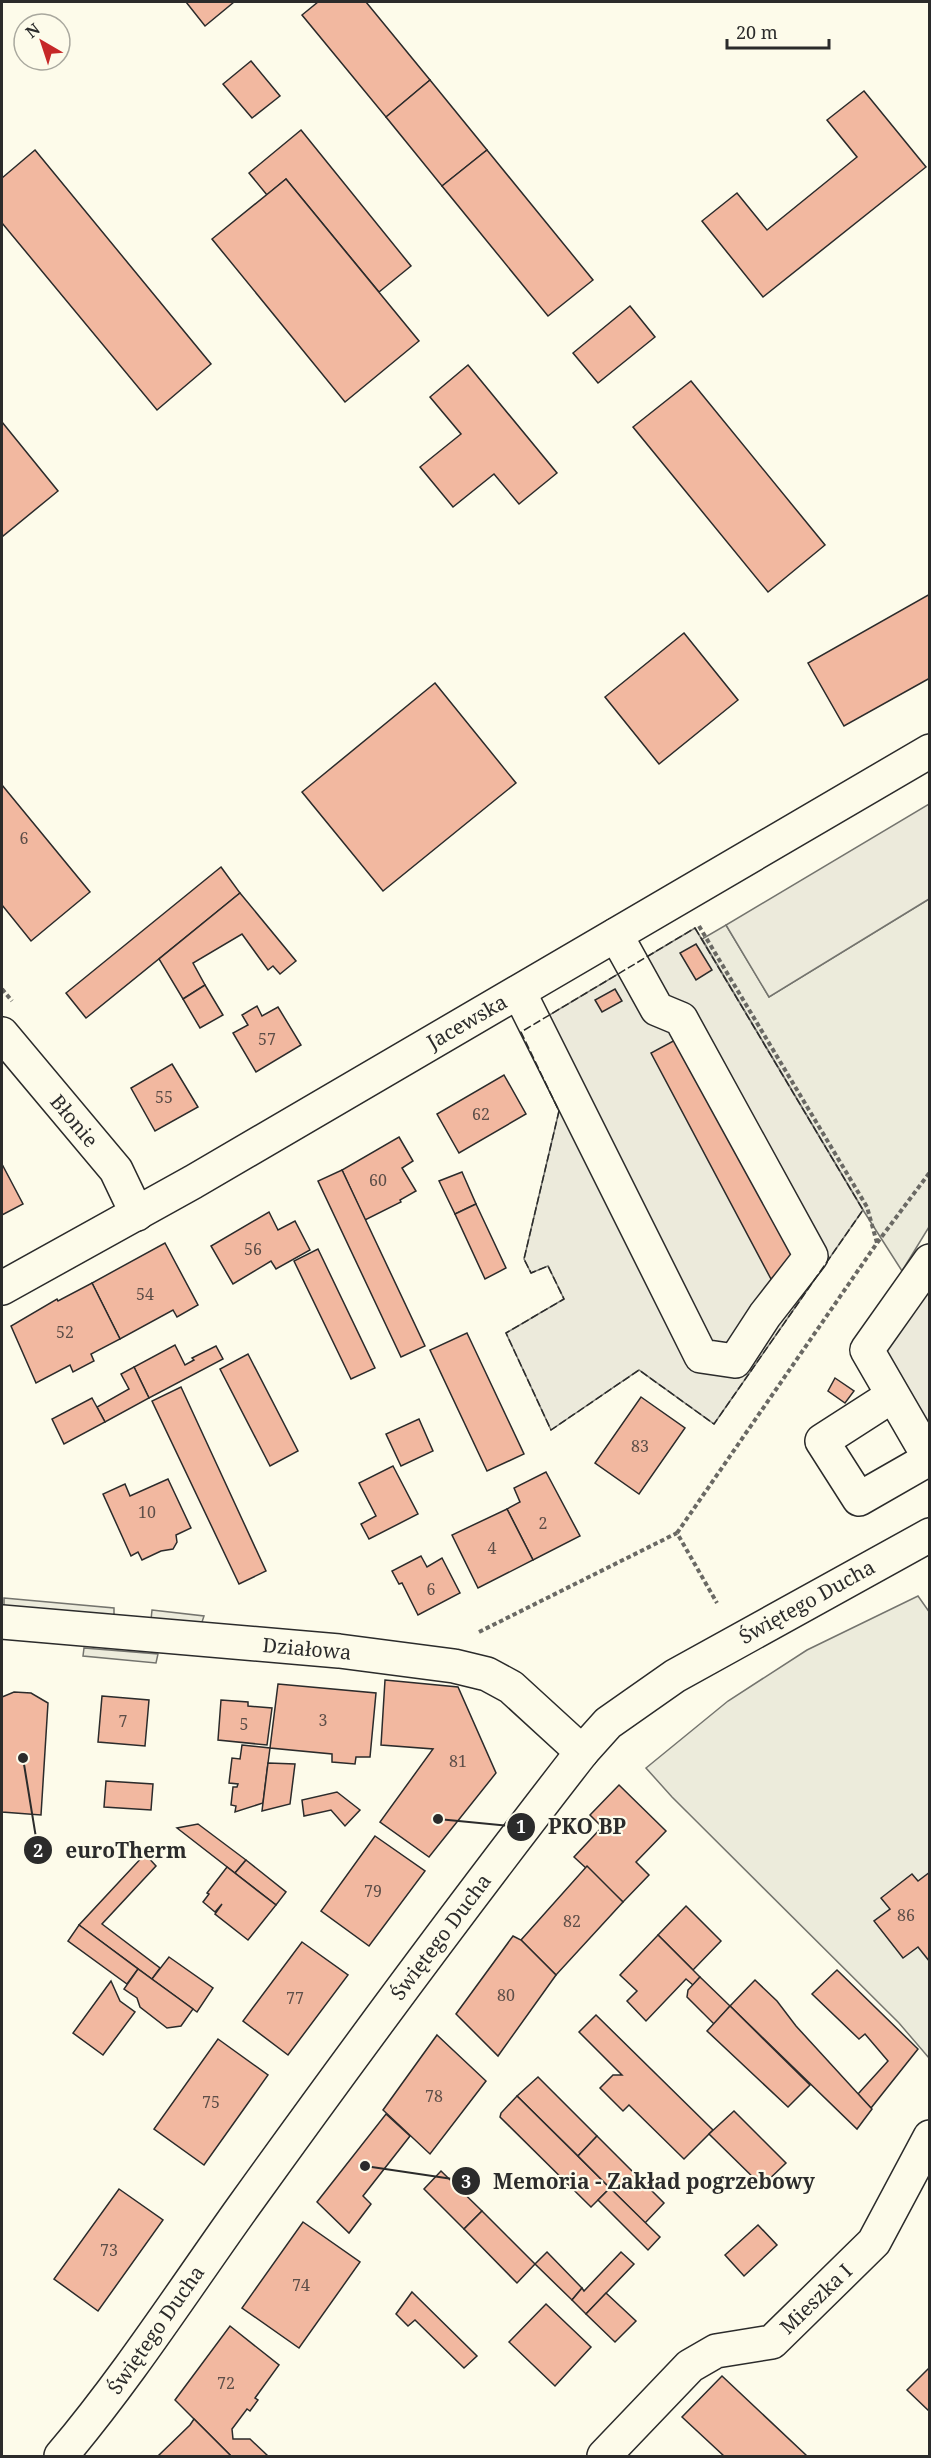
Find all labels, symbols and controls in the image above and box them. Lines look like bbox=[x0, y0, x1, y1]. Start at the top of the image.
north arrow bbox=[12, 12, 72, 72]
scale bar bbox=[727, 12, 829, 50]
text: N bbox=[21, 18, 45, 43]
text: 20 m bbox=[736, 20, 778, 44]
house number: 6 bbox=[20, 827, 29, 849]
street label: Jacewska bbox=[421, 988, 512, 1056]
house number: 57 bbox=[258, 1028, 276, 1050]
house number: 55 bbox=[155, 1086, 173, 1108]
street label: Błonie bbox=[44, 1089, 104, 1153]
house number: 62 bbox=[472, 1103, 490, 1125]
house number: 60 bbox=[369, 1169, 387, 1191]
house number: 56 bbox=[244, 1238, 262, 1260]
house number: 54 bbox=[136, 1283, 154, 1305]
house number: 52 bbox=[56, 1321, 74, 1343]
house number: 83 bbox=[631, 1435, 649, 1457]
house number: 10 bbox=[138, 1501, 156, 1523]
house number: 2 bbox=[539, 1512, 547, 1534]
house number: 4 bbox=[488, 1537, 497, 1559]
street label: Świętego Ducha bbox=[734, 1553, 879, 1650]
house number: 6 bbox=[427, 1578, 436, 1600]
street label: Działowa bbox=[262, 1631, 353, 1666]
house number: 3 bbox=[319, 1709, 328, 1731]
house number: 7 bbox=[119, 1710, 128, 1732]
house number: 5 bbox=[240, 1713, 248, 1735]
house number: 81 bbox=[449, 1750, 467, 1772]
callout: PKO BP bbox=[506, 1808, 638, 1847]
text: PKO BP bbox=[548, 1812, 627, 1840]
text: 1 bbox=[516, 1814, 526, 1838]
callout: euroTherm bbox=[23, 1831, 199, 1870]
text: euroTherm bbox=[65, 1836, 187, 1864]
text: 2 bbox=[33, 1838, 43, 1862]
street label: Świętego Ducha bbox=[384, 1868, 497, 2005]
house number: 79 bbox=[364, 1880, 382, 1902]
house number: 86 bbox=[897, 1904, 915, 1926]
house number: 82 bbox=[563, 1910, 581, 1932]
house number: 80 bbox=[497, 1984, 515, 2006]
house number: 77 bbox=[286, 1987, 304, 2009]
house number: 78 bbox=[425, 2085, 443, 2107]
house number: 75 bbox=[202, 2091, 220, 2113]
callout: Memoria - Zakład pogrzebowy bbox=[451, 2162, 827, 2201]
text: Memoria - Zakład pogrzebowy bbox=[493, 2167, 816, 2195]
text: 3 bbox=[461, 2169, 471, 2193]
house number: 73 bbox=[100, 2239, 118, 2261]
street label: Mieszka I bbox=[774, 2257, 858, 2340]
street label: Świętego Ducha bbox=[101, 2260, 210, 2399]
house number: 74 bbox=[292, 2274, 310, 2296]
house number: 72 bbox=[217, 2372, 235, 2394]

